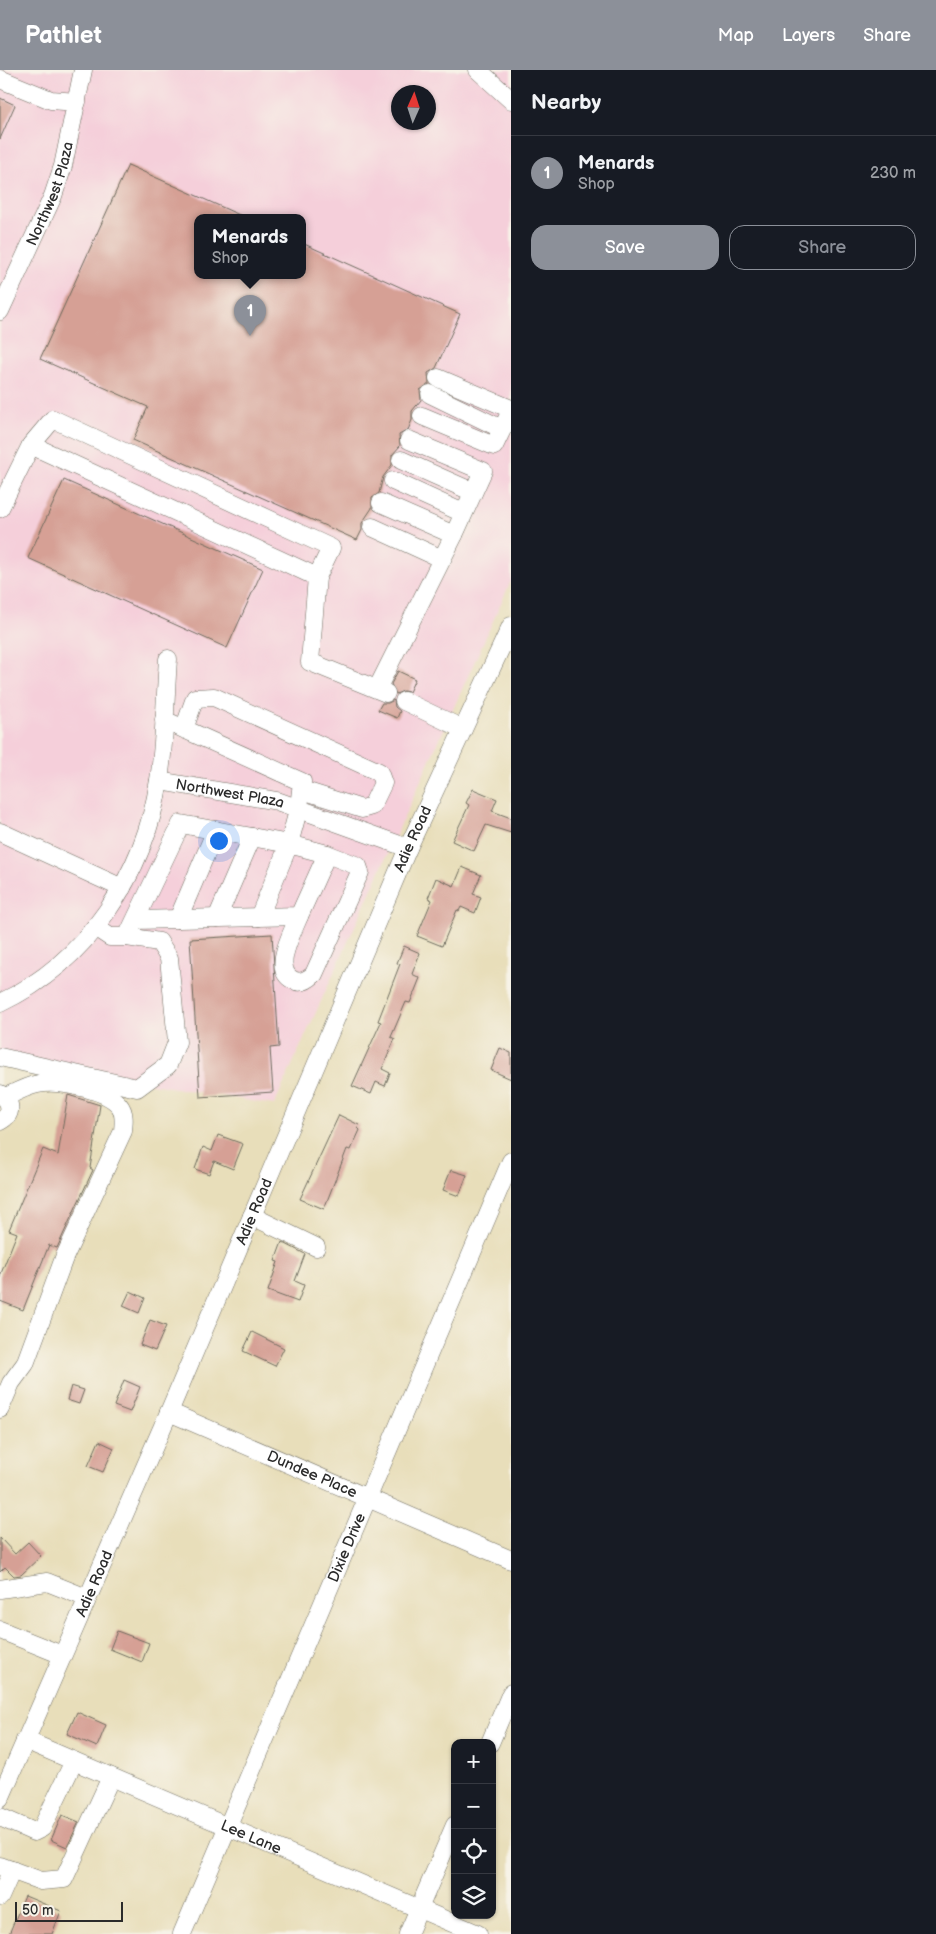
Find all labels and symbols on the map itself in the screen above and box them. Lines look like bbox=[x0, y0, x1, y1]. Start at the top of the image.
north arrow bbox=[391, 85, 436, 130]
street label: Northwest Plaza bbox=[22, 140, 78, 249]
pin: 1 bbox=[234, 295, 266, 336]
street label: Northwest Plaza bbox=[174, 775, 287, 813]
street label: Adie Road bbox=[390, 803, 436, 875]
your location bbox=[206, 828, 232, 854]
street label: Adie Road bbox=[232, 1176, 277, 1248]
street label: Dundee Place bbox=[264, 1447, 360, 1502]
street label: Dixie Drive bbox=[324, 1510, 370, 1585]
street label: Adie Road bbox=[72, 1548, 117, 1620]
street label: Lee Lane bbox=[218, 1816, 284, 1859]
scale bar bbox=[15, 1899, 122, 1922]

